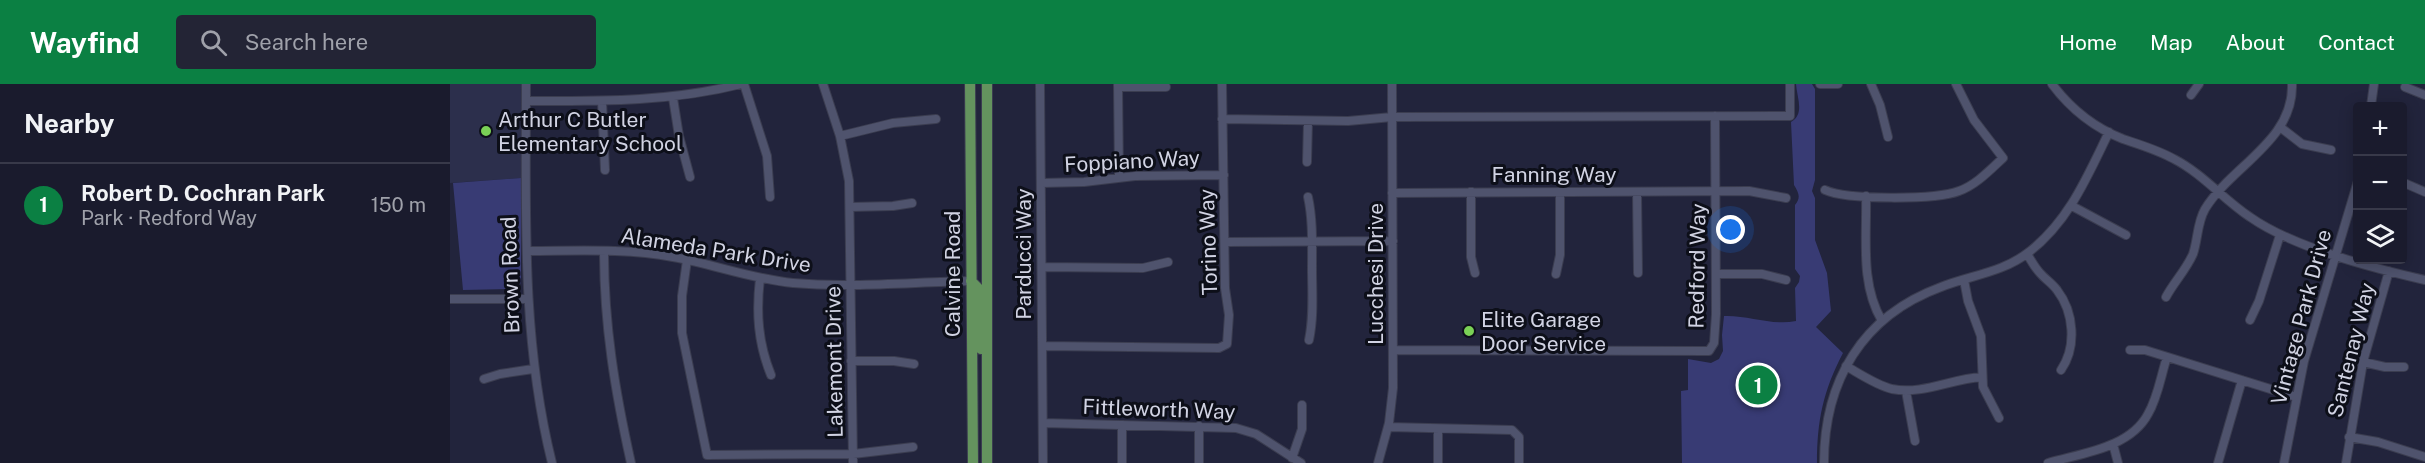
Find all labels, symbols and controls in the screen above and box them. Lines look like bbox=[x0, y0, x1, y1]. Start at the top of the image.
search box bbox=[176, 15, 596, 69]
text: Wayfind bbox=[30, 26, 140, 59]
icon: search bbox=[197, 26, 230, 59]
text: Search here bbox=[245, 29, 368, 55]
text: Home bbox=[2059, 30, 2117, 55]
text: Map bbox=[2150, 30, 2193, 55]
text: About bbox=[2226, 30, 2285, 55]
text: Contact bbox=[2318, 30, 2395, 55]
map controls bbox=[2353, 102, 2407, 264]
button: + bbox=[2353, 102, 2407, 156]
place label: Arthur C Butler Elementary School bbox=[498, 107, 682, 156]
text: Nearby bbox=[24, 108, 114, 139]
marker: Arthur C Butler Elementary School bbox=[479, 124, 493, 138]
street label: Foppiano Way bbox=[1063, 145, 1201, 177]
button: − bbox=[2353, 156, 2407, 210]
street label: Fanning Way bbox=[1492, 162, 1616, 187]
text: Robert D. Cochran Park bbox=[81, 180, 325, 206]
street label: Parducci Way bbox=[1011, 188, 1036, 320]
street label: Torino Way bbox=[1194, 188, 1222, 296]
text: 1 bbox=[39, 193, 48, 217]
text: 150 m bbox=[371, 193, 426, 217]
street label: Lucchesi Drive bbox=[1363, 203, 1388, 345]
street label: Redford Way bbox=[1683, 203, 1711, 329]
text: Park · Redford Way bbox=[81, 206, 257, 230]
button: layers bbox=[2353, 210, 2407, 264]
street label: Calvine Road bbox=[940, 211, 965, 337]
your location bbox=[1716, 215, 1745, 244]
street label: Brown Road bbox=[495, 216, 525, 334]
street label: Alameda Park Drive bbox=[619, 223, 813, 277]
street label: Vintage Park Drive bbox=[2266, 227, 2336, 407]
street label: Santenay Way bbox=[2322, 280, 2380, 420]
street label: Lakemont Drive bbox=[820, 286, 848, 438]
place label: Elite Garage Door Service bbox=[1481, 307, 1606, 356]
marker: Elite Garage Door Service bbox=[1462, 324, 1476, 338]
pin: 1 bbox=[1738, 362, 1778, 408]
street label: Fittleworth Way bbox=[1082, 394, 1236, 424]

